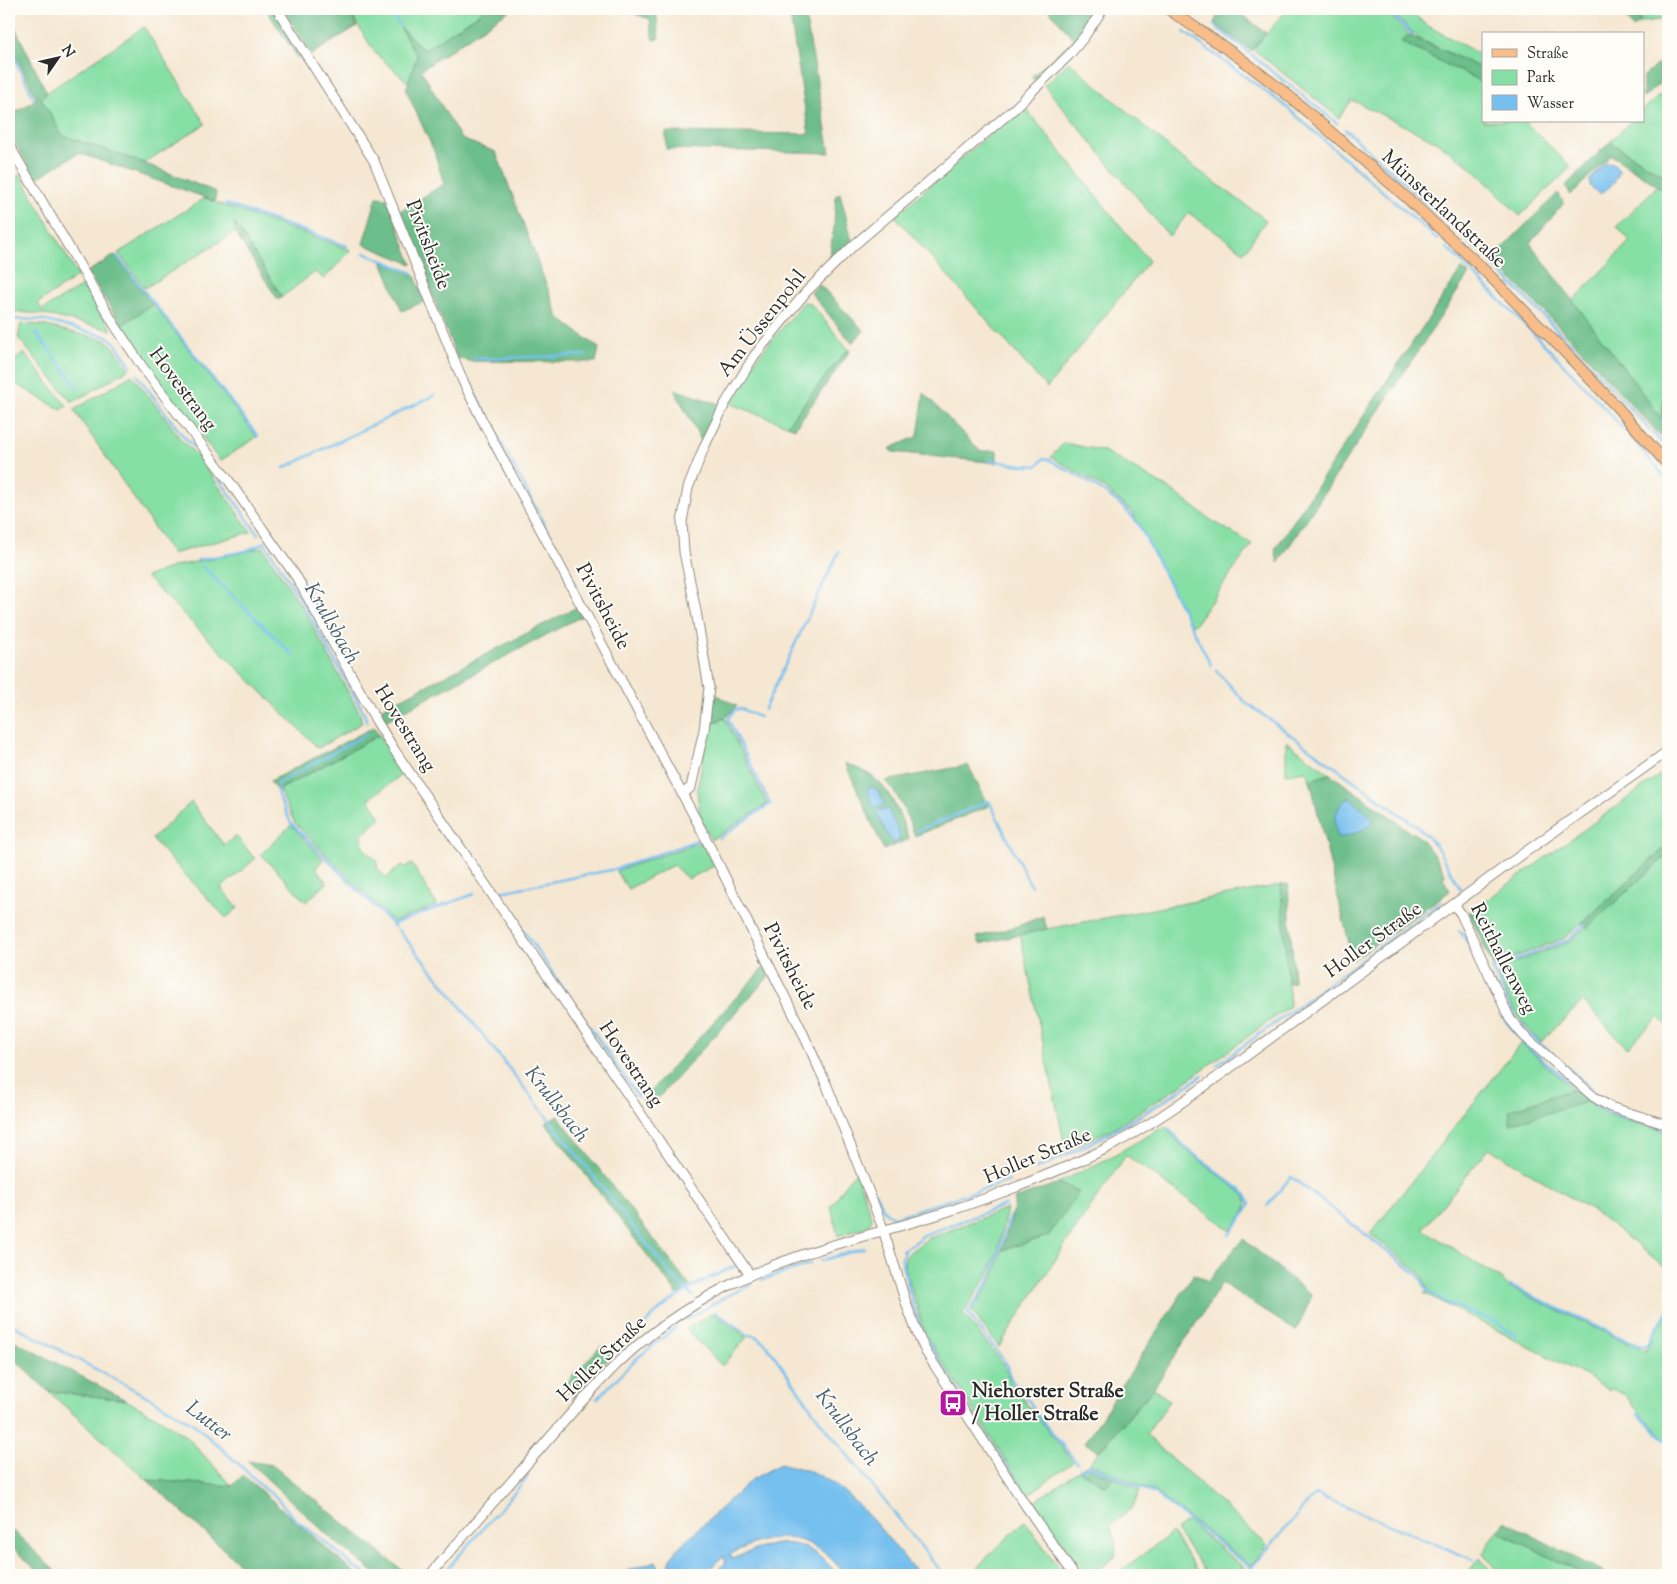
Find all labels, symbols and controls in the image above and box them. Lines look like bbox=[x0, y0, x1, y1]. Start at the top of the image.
north arrow bbox=[32, 32, 82, 82]
legend bbox=[1482, 32, 1644, 122]
text: N bbox=[56, 42, 79, 62]
text: Straße bbox=[1527, 44, 1569, 65]
text: Park bbox=[1527, 68, 1556, 89]
text: Wasser bbox=[1527, 94, 1574, 115]
street label: Münsterlandstraße bbox=[1374, 144, 1512, 276]
street label: Pivitsheide bbox=[397, 196, 457, 294]
street label: Am Üssenpohl bbox=[711, 263, 814, 384]
street label: Hovestrang bbox=[141, 342, 223, 438]
street label: Pivitsheide bbox=[567, 559, 637, 655]
water label: Krullsbach bbox=[296, 578, 366, 670]
street label: Hovestrang bbox=[366, 680, 442, 779]
street label: Holler Straße bbox=[1319, 896, 1429, 986]
street label: Reithallenweg bbox=[1462, 898, 1543, 1020]
street label: Pivitsheide bbox=[755, 918, 823, 1016]
street label: Hovestrang bbox=[591, 1016, 670, 1114]
water label: Krullsbach bbox=[516, 1060, 596, 1150]
street label: Holler Straße bbox=[980, 1121, 1096, 1193]
street label: Holler Straße bbox=[552, 1310, 654, 1410]
place label: Niehorster Straße / Holler Straße bbox=[972, 1378, 1124, 1430]
water label: Krullsbach bbox=[807, 1383, 885, 1473]
bus stop icon: Niehorster Straße / Holler Straße bbox=[938, 1388, 968, 1418]
water label: Lutter bbox=[178, 1394, 238, 1450]

